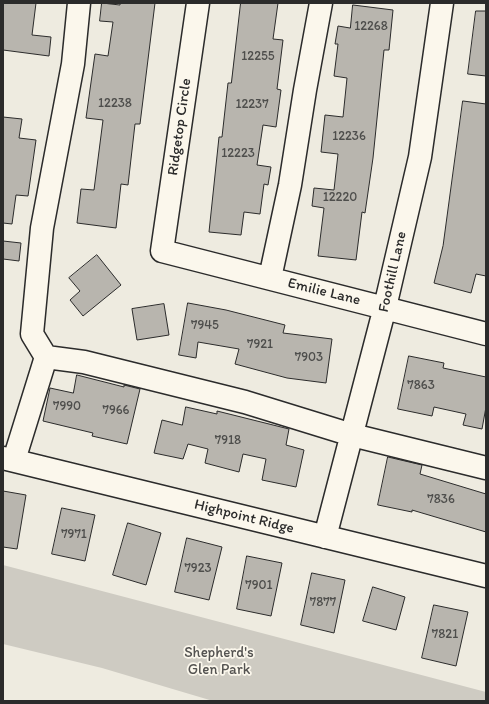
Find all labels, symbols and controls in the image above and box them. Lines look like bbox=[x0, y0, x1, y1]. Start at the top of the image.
house number: 12268 bbox=[354, 19, 388, 35]
house number: 12255 bbox=[241, 49, 275, 65]
street label: Ridgetop Circle bbox=[164, 77, 196, 177]
house number: 12238 bbox=[98, 96, 132, 112]
house number: 12237 bbox=[235, 97, 269, 113]
house number: 12236 bbox=[332, 129, 366, 145]
house number: 12223 bbox=[221, 146, 255, 162]
house number: 12220 bbox=[323, 190, 357, 206]
street label: Foothill Lane bbox=[375, 230, 411, 314]
street label: Emilie Lane bbox=[286, 274, 362, 310]
house number: 7945 bbox=[191, 318, 219, 334]
house number: 7921 bbox=[247, 337, 273, 353]
house number: 7903 bbox=[295, 350, 323, 366]
house number: 7863 bbox=[407, 378, 435, 394]
house number: 7990 bbox=[53, 399, 81, 415]
house number: 7966 bbox=[102, 403, 130, 419]
house number: 7918 bbox=[215, 433, 241, 449]
house number: 7836 bbox=[427, 492, 455, 508]
street label: Highpoint Ridge bbox=[192, 496, 296, 538]
house number: 7971 bbox=[61, 527, 87, 543]
house number: 7923 bbox=[184, 561, 212, 577]
house number: 7901 bbox=[245, 578, 273, 594]
house number: 7877 bbox=[310, 595, 336, 611]
house number: 7821 bbox=[432, 627, 458, 643]
park label: Shepherd's Glen Park bbox=[184, 644, 254, 679]

